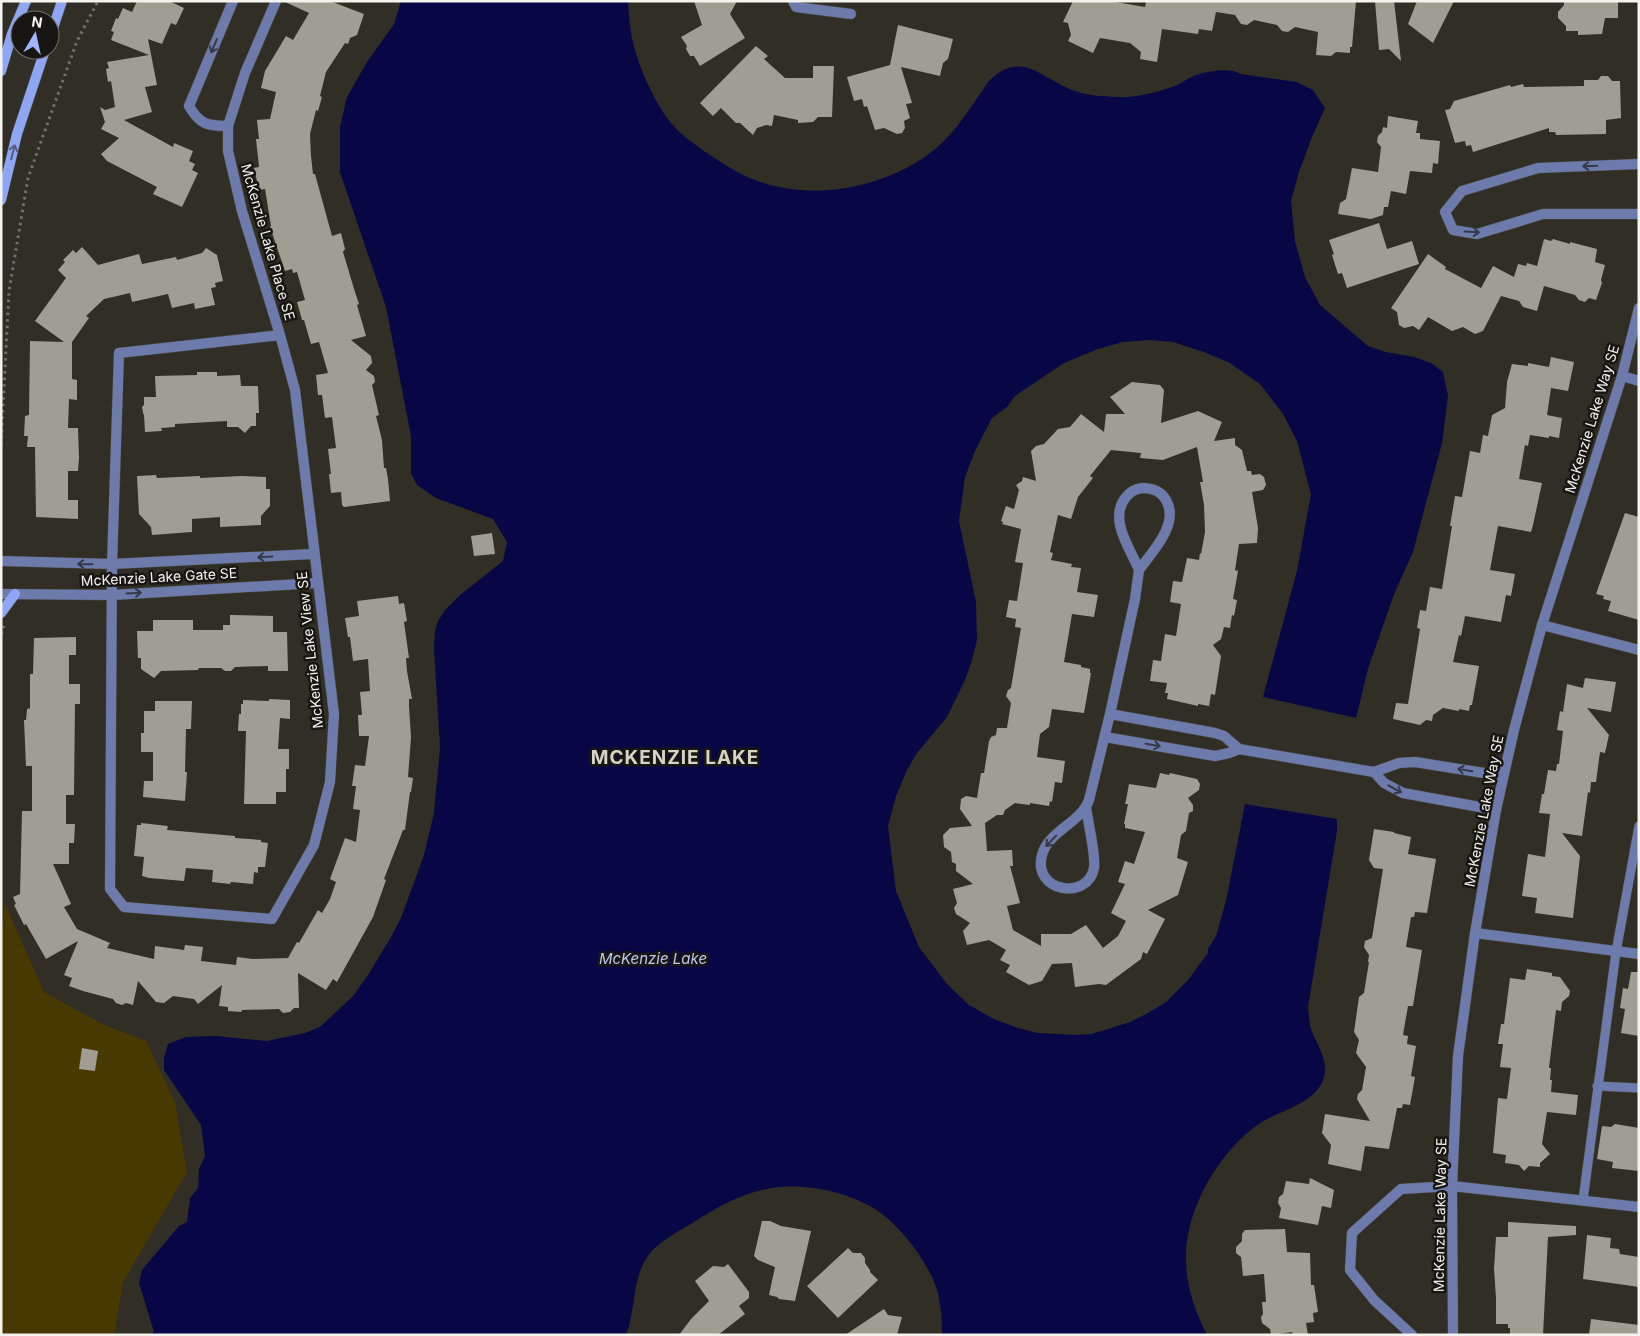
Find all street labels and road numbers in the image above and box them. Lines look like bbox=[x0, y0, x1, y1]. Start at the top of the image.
street label: McKenzie Lake Place SE bbox=[238, 162, 299, 322]
street label: McKenzie Lake Way SE bbox=[1561, 343, 1622, 495]
street label: McKenzie Lake Gate SE bbox=[80, 564, 238, 589]
street label: McKenzie Lake View SE bbox=[293, 571, 326, 730]
street label: McKenzie Lake Way SE bbox=[1460, 734, 1507, 888]
street label: McKenzie Lake Way SE bbox=[1430, 1138, 1449, 1292]

